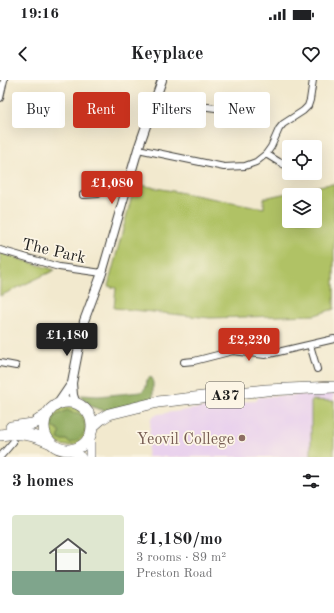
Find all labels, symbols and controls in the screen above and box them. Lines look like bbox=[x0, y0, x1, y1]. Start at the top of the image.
text: 19:16 bbox=[20, 7, 59, 22]
icon: back bbox=[12, 43, 34, 65]
icon: heart bbox=[300, 43, 322, 65]
text: Keyplace bbox=[130, 45, 204, 63]
chip: Buy bbox=[12, 92, 65, 128]
chip: Rent bbox=[73, 92, 130, 128]
chip: Filters bbox=[138, 92, 206, 128]
chip: New bbox=[214, 92, 270, 128]
map controls bbox=[282, 140, 322, 228]
button: locate bbox=[282, 140, 322, 180]
pin: £1,080 bbox=[79, 171, 145, 205]
text: £1,080 bbox=[90, 177, 134, 190]
button: layers bbox=[282, 188, 322, 228]
street label: The Park bbox=[20, 237, 87, 267]
pin: £1,180 bbox=[34, 323, 100, 357]
pin: £2,220 bbox=[216, 328, 282, 362]
text: £1,180 bbox=[45, 329, 89, 342]
text: £2,220 bbox=[227, 334, 271, 347]
road number: A37 bbox=[206, 382, 244, 408]
place label: Yeovil College bbox=[137, 432, 234, 448]
marker: Yeovil College bbox=[237, 433, 247, 443]
icon: filters bbox=[300, 470, 322, 492]
text: 3 homes bbox=[12, 473, 74, 490]
icon: home bbox=[44, 531, 92, 579]
text: £1,180/mo bbox=[136, 531, 222, 548]
text: 3 rooms · 89 m² bbox=[136, 551, 226, 564]
text: Preston Road bbox=[136, 567, 212, 580]

